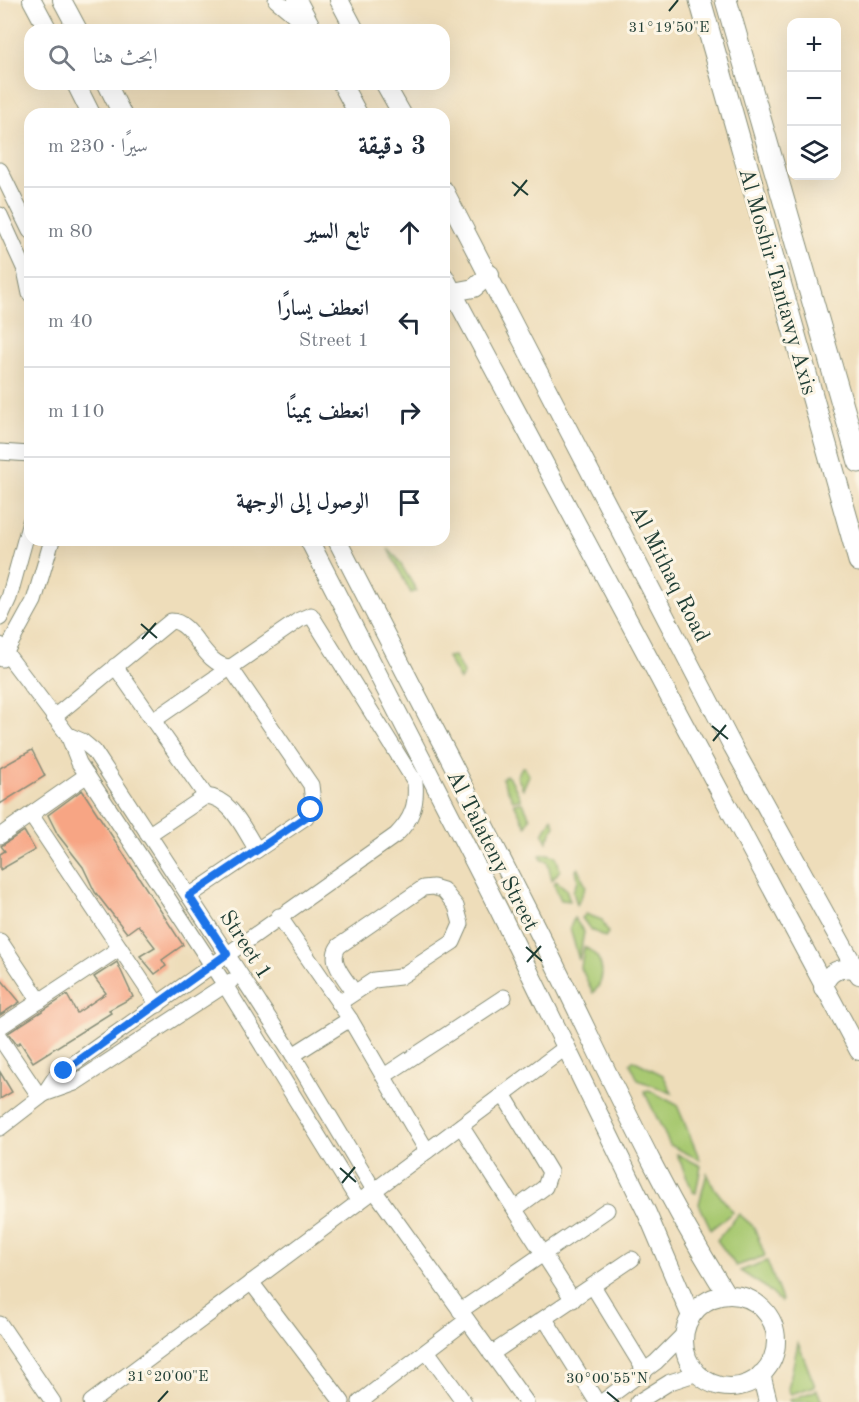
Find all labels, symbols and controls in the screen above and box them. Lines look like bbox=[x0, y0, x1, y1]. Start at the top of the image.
map controls bbox=[787, 18, 841, 180]
button: + bbox=[787, 18, 841, 72]
text: 31°19'50"E bbox=[629, 21, 709, 36]
search box bbox=[24, 24, 450, 90]
icon: search bbox=[45, 41, 78, 74]
text: ابحث هنا bbox=[93, 46, 158, 68]
button: − bbox=[787, 72, 841, 126]
button: layers bbox=[787, 126, 841, 180]
text: 3 دقيقة bbox=[358, 134, 426, 160]
text: سيرًا · 230 m bbox=[48, 137, 148, 157]
street label: Al Moshir Tantawy Axis bbox=[734, 166, 820, 397]
icon: ahead bbox=[393, 216, 426, 249]
text: تابع السير bbox=[305, 221, 369, 243]
text: 80 m bbox=[48, 222, 93, 242]
text: انعطف يسارًا bbox=[277, 298, 369, 320]
icon: left bbox=[393, 306, 426, 339]
text: 40 m bbox=[48, 312, 93, 332]
text: Street 1 bbox=[299, 331, 369, 351]
icon: right bbox=[393, 396, 426, 429]
text: انعطف يمينًا bbox=[286, 401, 369, 423]
text: 110 m bbox=[48, 402, 104, 422]
icon: arrive bbox=[393, 486, 426, 519]
text: الوصول إلى الوجهة bbox=[236, 491, 369, 513]
street label: Al Mithaq Road bbox=[625, 502, 713, 646]
street label: Al Talateny Street bbox=[442, 767, 542, 935]
route start bbox=[297, 796, 323, 822]
street label: Street 1 bbox=[215, 907, 276, 983]
route end bbox=[50, 1057, 76, 1083]
text: 31°20'00"E bbox=[128, 1370, 208, 1385]
text: 30°00'55"N bbox=[566, 1372, 648, 1387]

